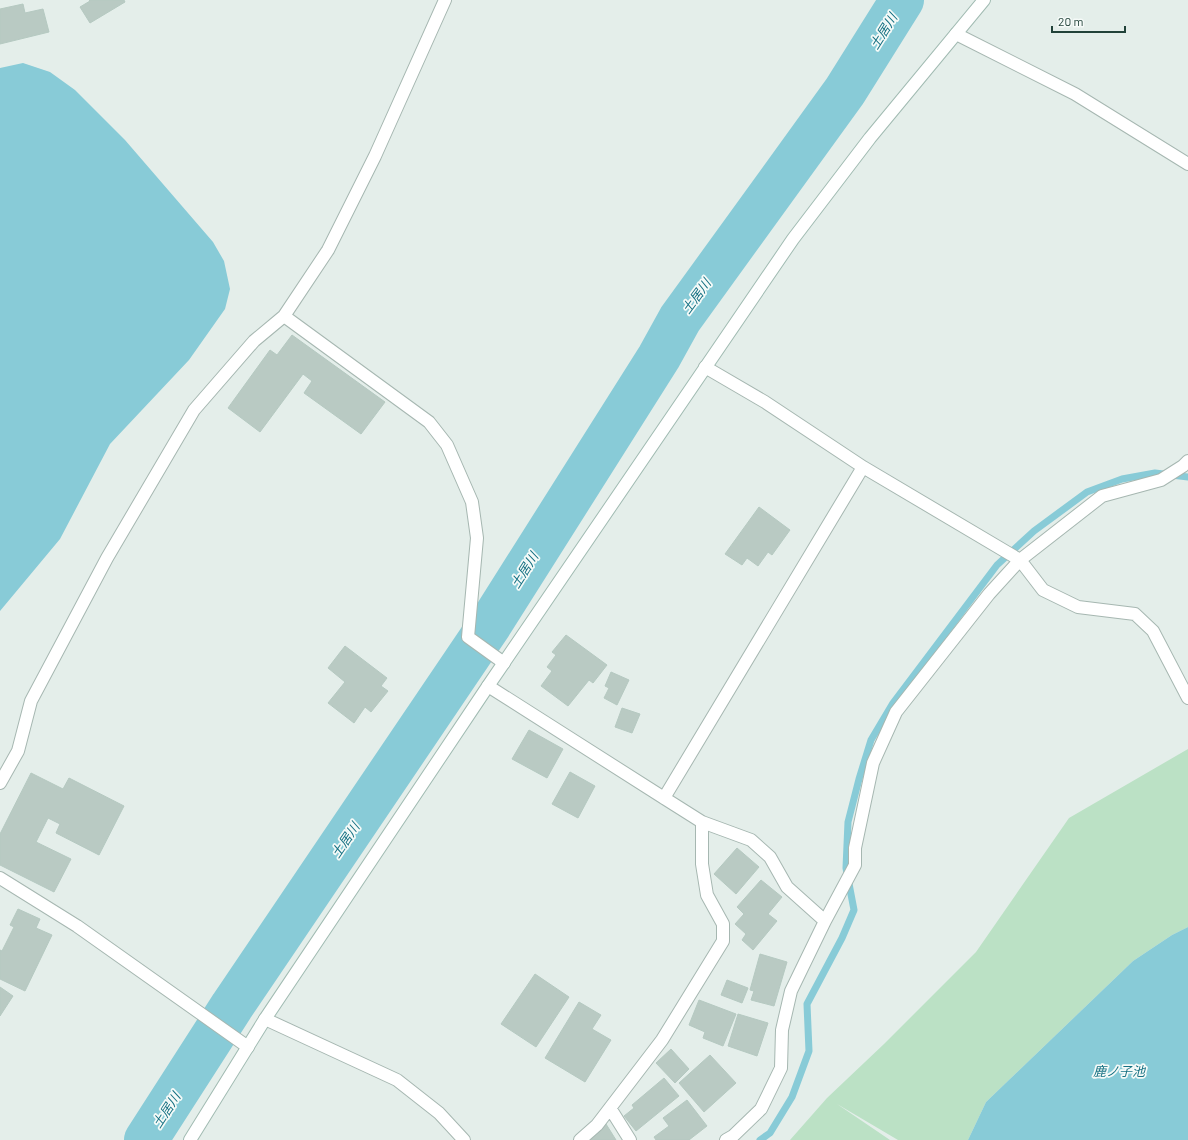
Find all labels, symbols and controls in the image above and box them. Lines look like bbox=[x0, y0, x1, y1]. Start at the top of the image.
scale bar bbox=[1052, 8, 1125, 34]
water label: 土居川 bbox=[866, 9, 901, 52]
text: 20 m bbox=[1058, 14, 1084, 28]
water label: 土居川 bbox=[678, 274, 715, 316]
water label: 土居川 bbox=[507, 548, 542, 591]
water label: 土居川 bbox=[327, 818, 364, 861]
water label: 鹿ノ子池 bbox=[1093, 1063, 1147, 1079]
water label: 土居川 bbox=[149, 1088, 184, 1131]

